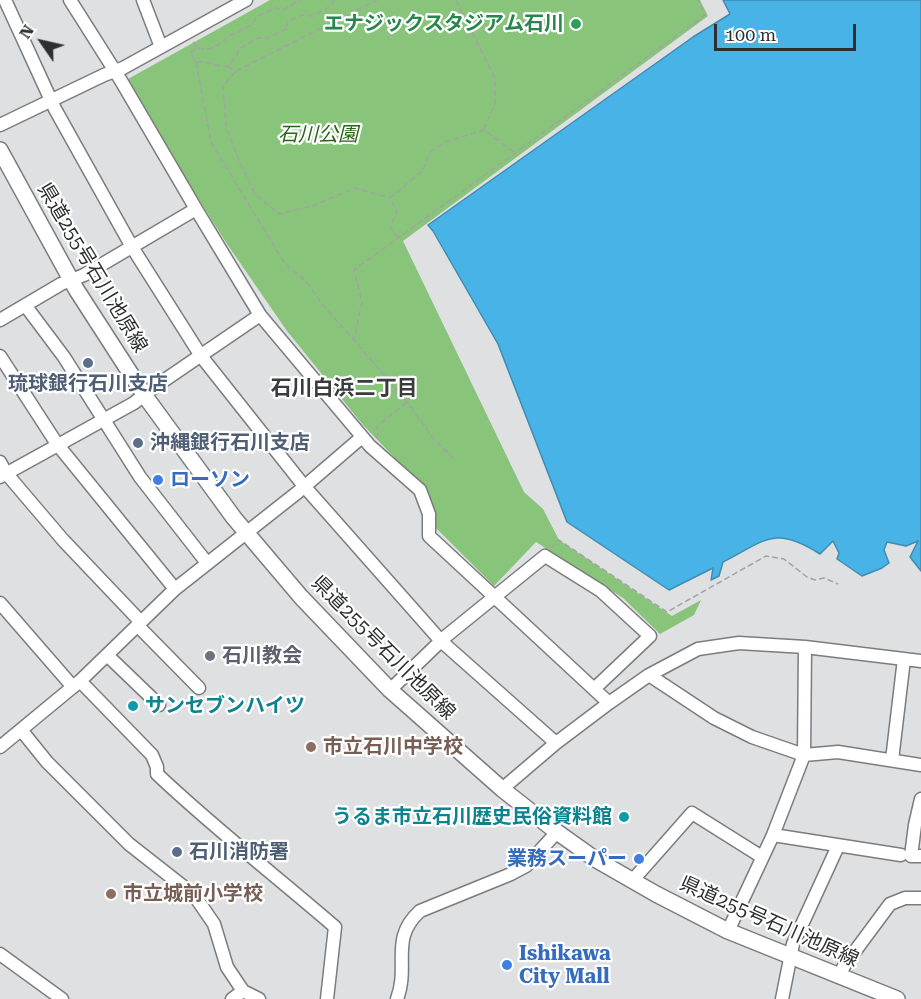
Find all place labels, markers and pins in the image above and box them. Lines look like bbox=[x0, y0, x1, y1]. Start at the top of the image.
place label: エナジックスタジアム石川 bbox=[324, 12, 564, 36]
marker: エナジックスタジアム石川 bbox=[569, 17, 583, 31]
marker: 琉球銀行石川支店 bbox=[81, 356, 95, 370]
place label: 琉球銀行石川支店 bbox=[8, 372, 168, 396]
place label: 沖縄銀行石川支店 bbox=[150, 431, 310, 455]
marker: 沖縄銀行石川支店 bbox=[131, 436, 145, 450]
place label: ローソン bbox=[170, 468, 250, 492]
marker: ローソン bbox=[151, 473, 165, 487]
place label: 石川教会 bbox=[222, 644, 302, 668]
marker: 石川教会 bbox=[203, 649, 217, 663]
place label: サンセブンハイツ bbox=[145, 694, 305, 718]
marker: サンセブンハイツ bbox=[126, 699, 140, 713]
place label: 市立石川中学校 bbox=[323, 735, 463, 759]
marker: 市立石川中学校 bbox=[304, 740, 318, 754]
place label: うるま市立石川歴史民俗資料館 bbox=[332, 805, 612, 829]
marker: うるま市立石川歴史民俗資料館 bbox=[617, 810, 631, 824]
place label: 石川消防署 bbox=[189, 840, 289, 864]
marker: 石川消防署 bbox=[170, 845, 184, 859]
place label: 業務スーパー bbox=[507, 847, 627, 871]
marker: 業務スーパー bbox=[632, 852, 646, 866]
place label: 市立城前小学校 bbox=[123, 882, 263, 906]
marker: 市立城前小学校 bbox=[104, 887, 118, 901]
place label: Ishikawa City Mall bbox=[519, 942, 611, 989]
marker: Ishikawa City Mall bbox=[500, 958, 514, 972]

